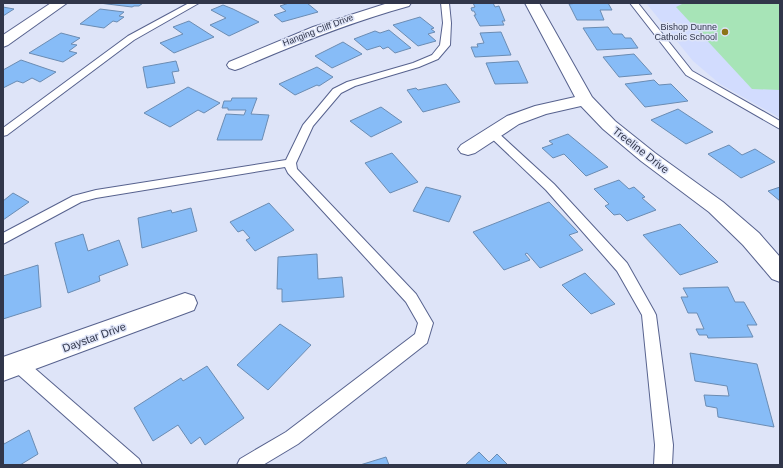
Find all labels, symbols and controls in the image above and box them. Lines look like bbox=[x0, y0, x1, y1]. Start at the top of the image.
street label: Hanging Cliff Drive bbox=[281, 12, 355, 48]
place label: Bishop Dunne Catholic School bbox=[654, 22, 717, 42]
marker: Bishop Dunne Catholic School bbox=[720, 27, 730, 37]
street label: Treeline Drive bbox=[610, 124, 672, 176]
street label: Daystar Drive bbox=[61, 320, 127, 354]

